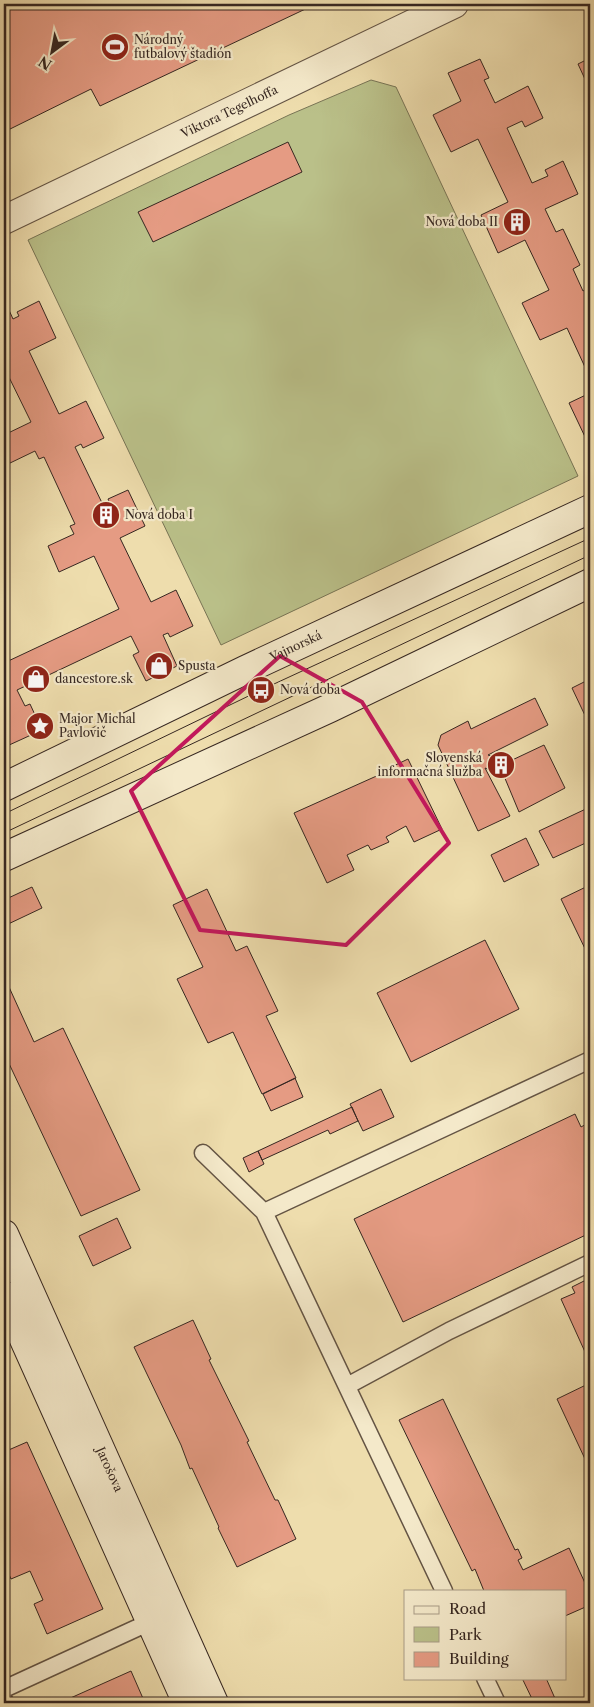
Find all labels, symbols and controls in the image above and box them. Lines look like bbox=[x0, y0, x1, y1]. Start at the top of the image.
north arrow bbox=[28, 28, 78, 78]
sports icon: Národný futbalový štadión bbox=[100, 32, 130, 62]
place label: Národný futbalový štadión bbox=[134, 32, 232, 61]
text: N bbox=[35, 52, 55, 74]
street label: Viktora Tegelhoffa bbox=[177, 81, 281, 141]
building icon: Nová doba II bbox=[502, 207, 532, 237]
place label: Nová doba II bbox=[426, 214, 498, 229]
building icon: Nová doba I bbox=[91, 500, 121, 530]
place label: Nová doba I bbox=[125, 507, 193, 522]
street label: Vajnorská bbox=[266, 627, 325, 665]
shop icon: Spusta bbox=[144, 651, 174, 681]
place label: Spusta bbox=[178, 658, 216, 673]
shop icon: dancestore.sk bbox=[21, 664, 51, 694]
place label: dancestore.sk bbox=[55, 671, 134, 686]
bus stop icon: Nová doba bbox=[246, 675, 276, 705]
place label: Nová doba bbox=[280, 682, 341, 697]
place icon: Major Michal Pavlovič bbox=[25, 711, 55, 741]
place label: Major Michal Pavlovič bbox=[59, 711, 136, 740]
place label: Slovenská informačná služba bbox=[378, 750, 483, 779]
building icon: Slovenská informačná služba bbox=[486, 750, 516, 780]
street label: Jarošova bbox=[93, 1443, 127, 1495]
legend bbox=[404, 1590, 566, 1680]
text: Road bbox=[449, 1599, 486, 1618]
text: Park bbox=[449, 1625, 483, 1644]
text: Building bbox=[449, 1649, 509, 1668]

